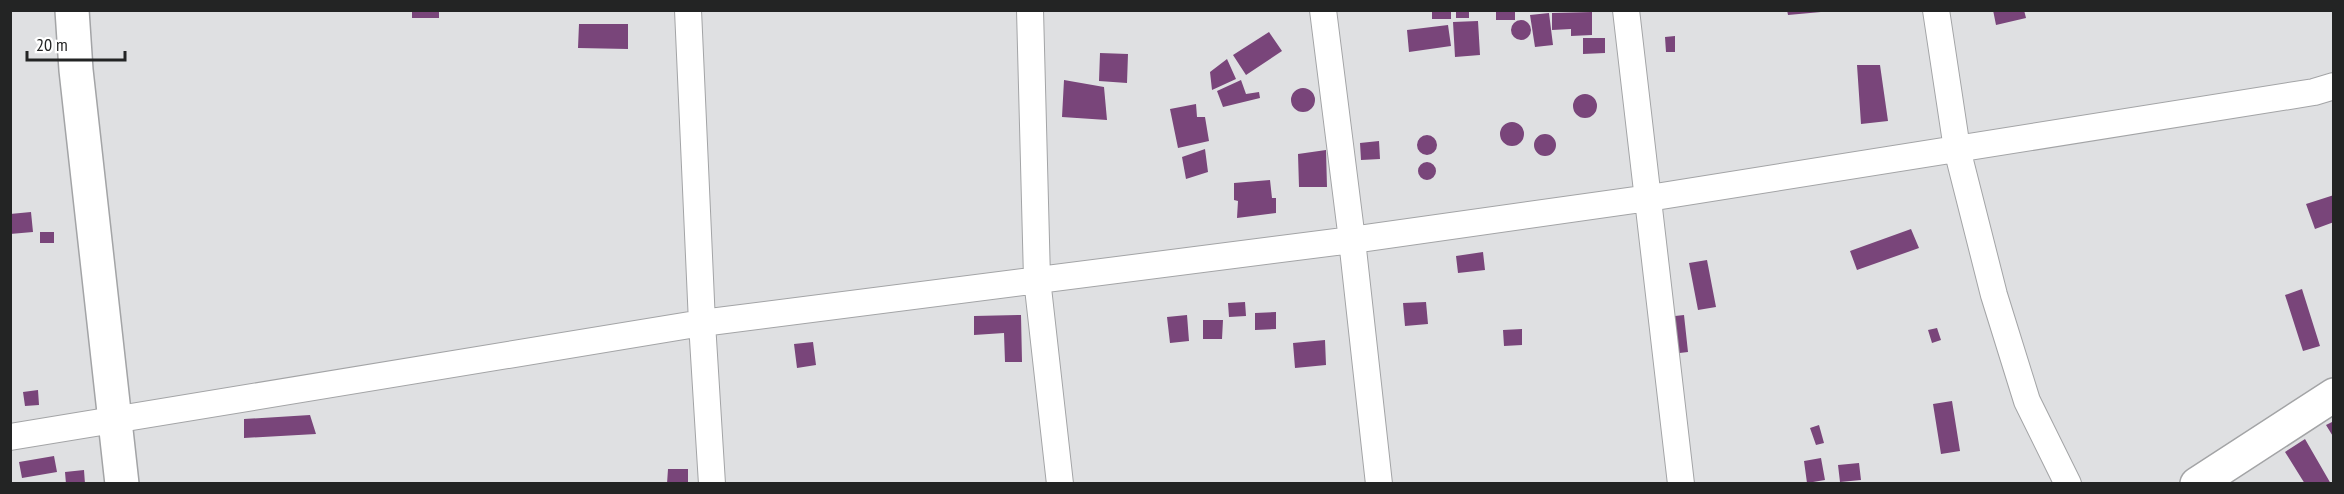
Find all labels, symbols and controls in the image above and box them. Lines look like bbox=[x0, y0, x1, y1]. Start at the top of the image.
scale bar bbox=[27, 24, 124, 62]
text: 20 m bbox=[36, 33, 68, 56]

